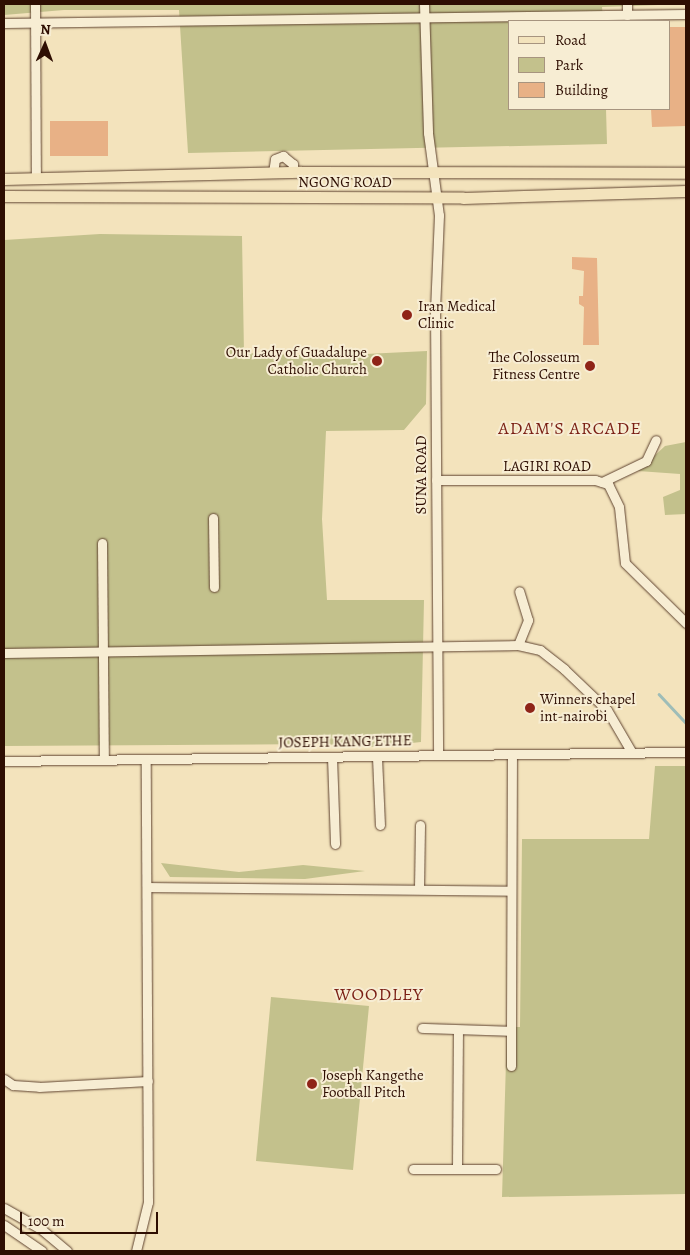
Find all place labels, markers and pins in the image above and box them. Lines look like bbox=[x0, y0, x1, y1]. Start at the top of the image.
place label: Iran Medical Clinic bbox=[418, 297, 495, 332]
marker: Iran Medical Clinic bbox=[400, 308, 414, 322]
place label: Our Lady of Guadalupe Catholic Church bbox=[226, 343, 367, 378]
place label: The Colosseum Fitness Centre bbox=[488, 348, 580, 383]
marker: Our Lady of Guadalupe Catholic Church bbox=[371, 355, 383, 367]
marker: The Colosseum Fitness Centre bbox=[584, 360, 596, 372]
place label: Winners chapel int-nairobi bbox=[540, 690, 635, 725]
marker: Winners chapel int-nairobi bbox=[524, 702, 536, 714]
place label: Joseph Kangethe Football Pitch bbox=[322, 1066, 424, 1101]
marker: Joseph Kangethe Football Pitch bbox=[306, 1078, 318, 1090]

